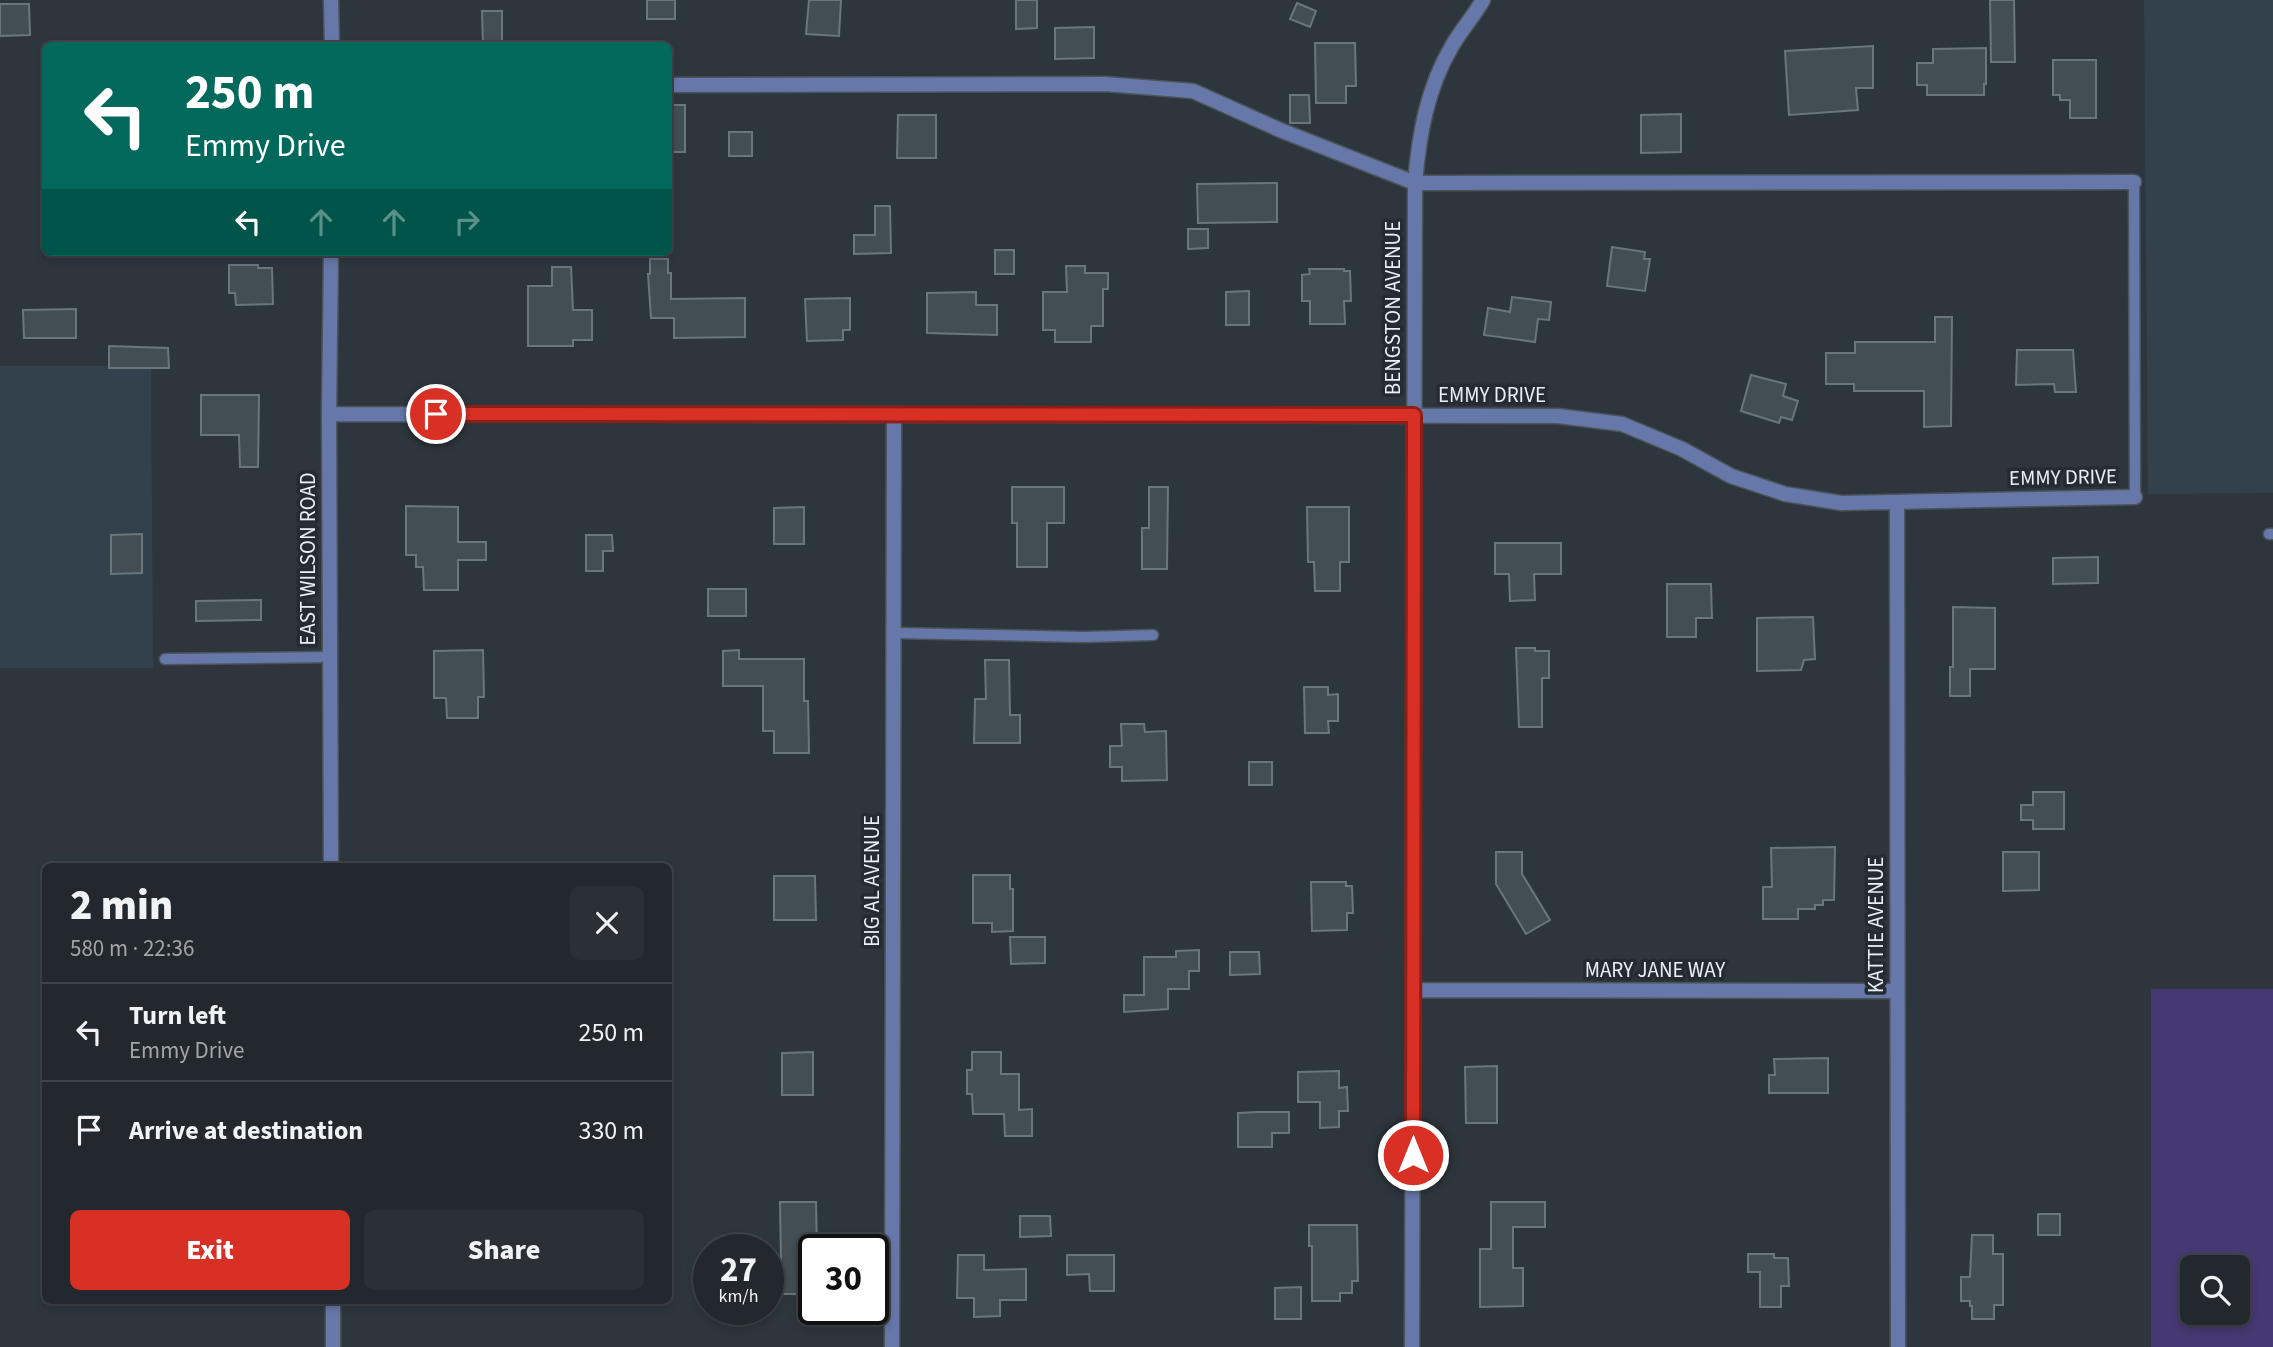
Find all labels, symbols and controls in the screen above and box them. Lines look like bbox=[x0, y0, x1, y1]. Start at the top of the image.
text: 250 m bbox=[185, 58, 314, 128]
icon: left bbox=[70, 70, 161, 161]
text: Emmy Drive bbox=[185, 123, 346, 169]
icon: left bbox=[229, 203, 267, 241]
icon: ahead bbox=[302, 203, 340, 241]
icon: ahead bbox=[375, 203, 413, 241]
icon: right bbox=[448, 203, 486, 241]
street label: BENGSTON AVENUE bbox=[1378, 221, 1408, 395]
street label: EMMY DRIVE bbox=[1438, 380, 1546, 410]
pin bbox=[406, 384, 466, 444]
icon: arrive bbox=[417, 395, 455, 433]
street label: EMMY DRIVE bbox=[2009, 461, 2117, 493]
street label: EAST WILSON ROAD bbox=[293, 472, 323, 646]
street label: BIG AL AVENUE bbox=[857, 815, 887, 947]
street label: KATTIE AVENUE bbox=[1861, 857, 1891, 993]
text: 2 min bbox=[70, 876, 173, 936]
button: close bbox=[570, 886, 644, 960]
text: 580 m · 22:36 bbox=[70, 932, 194, 965]
street label: MARY JANE WAY bbox=[1585, 955, 1726, 985]
text: Turn left bbox=[129, 997, 226, 1034]
icon: left bbox=[70, 1013, 108, 1051]
text: 250 m bbox=[578, 1014, 644, 1051]
text: Emmy Drive bbox=[129, 1034, 244, 1067]
icon: arrive bbox=[70, 1111, 108, 1149]
text: Arrive at destination bbox=[129, 1112, 363, 1149]
text: 330 m bbox=[578, 1112, 644, 1149]
position arrow bbox=[1376, 1118, 1450, 1192]
button: Exit bbox=[70, 1210, 350, 1290]
button: Share bbox=[364, 1210, 644, 1290]
speed limit sign: 30 bbox=[798, 1234, 889, 1325]
text: 27 bbox=[720, 1245, 757, 1295]
map controls bbox=[2180, 1255, 2250, 1325]
button: search bbox=[2180, 1255, 2250, 1325]
text: km/h bbox=[719, 1284, 758, 1309]

